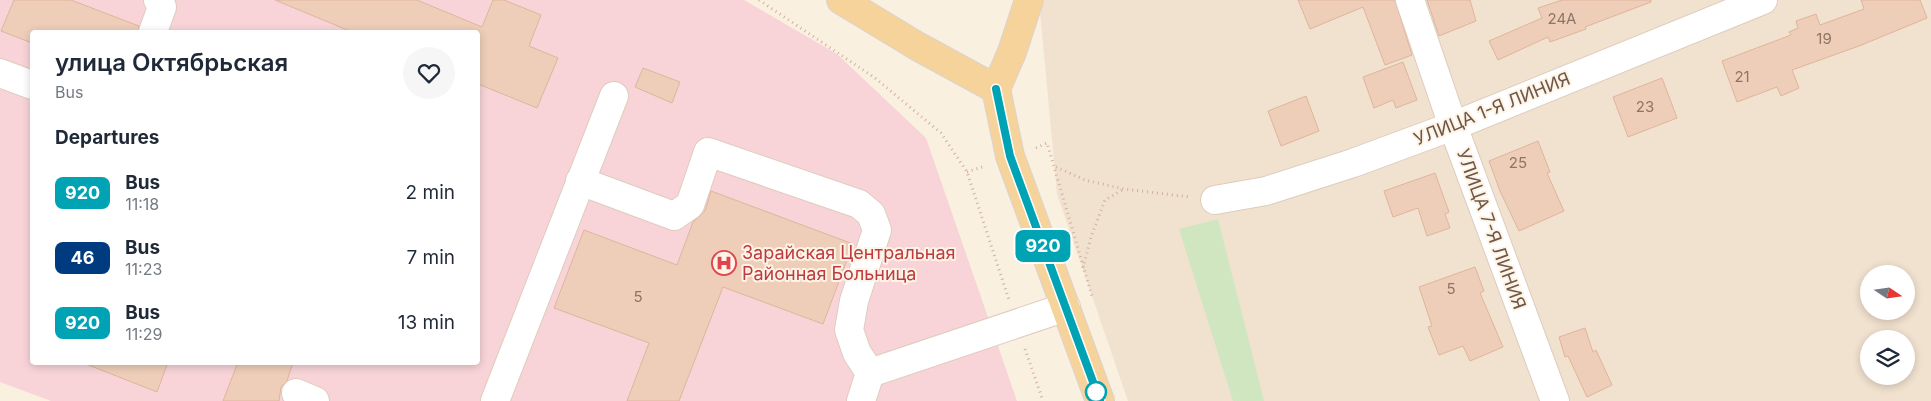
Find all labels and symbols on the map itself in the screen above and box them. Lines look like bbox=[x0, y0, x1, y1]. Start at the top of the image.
house number: 24А bbox=[1548, 9, 1576, 28]
house number: 19 bbox=[1816, 29, 1832, 48]
house number: 21 bbox=[1734, 67, 1750, 86]
street label: УЛИЦА 1-Я ЛИНИЯ bbox=[1411, 68, 1573, 149]
house number: 23 bbox=[1636, 97, 1654, 116]
street label: УЛИЦА 7-Я ЛИНИЯ bbox=[1453, 146, 1530, 312]
house number: 25 bbox=[1509, 153, 1527, 172]
line badge: 920 bbox=[1014, 230, 1072, 262]
place label: Зарайская Центральная Районная Больница bbox=[742, 242, 956, 284]
hospital icon: Зарайская Центральная Районная Больница bbox=[711, 250, 737, 276]
north arrow bbox=[1860, 265, 1915, 320]
house number: 5 bbox=[1446, 279, 1456, 298]
house number: 5 bbox=[633, 287, 643, 306]
unlabelled marker bbox=[1085, 381, 1107, 401]

